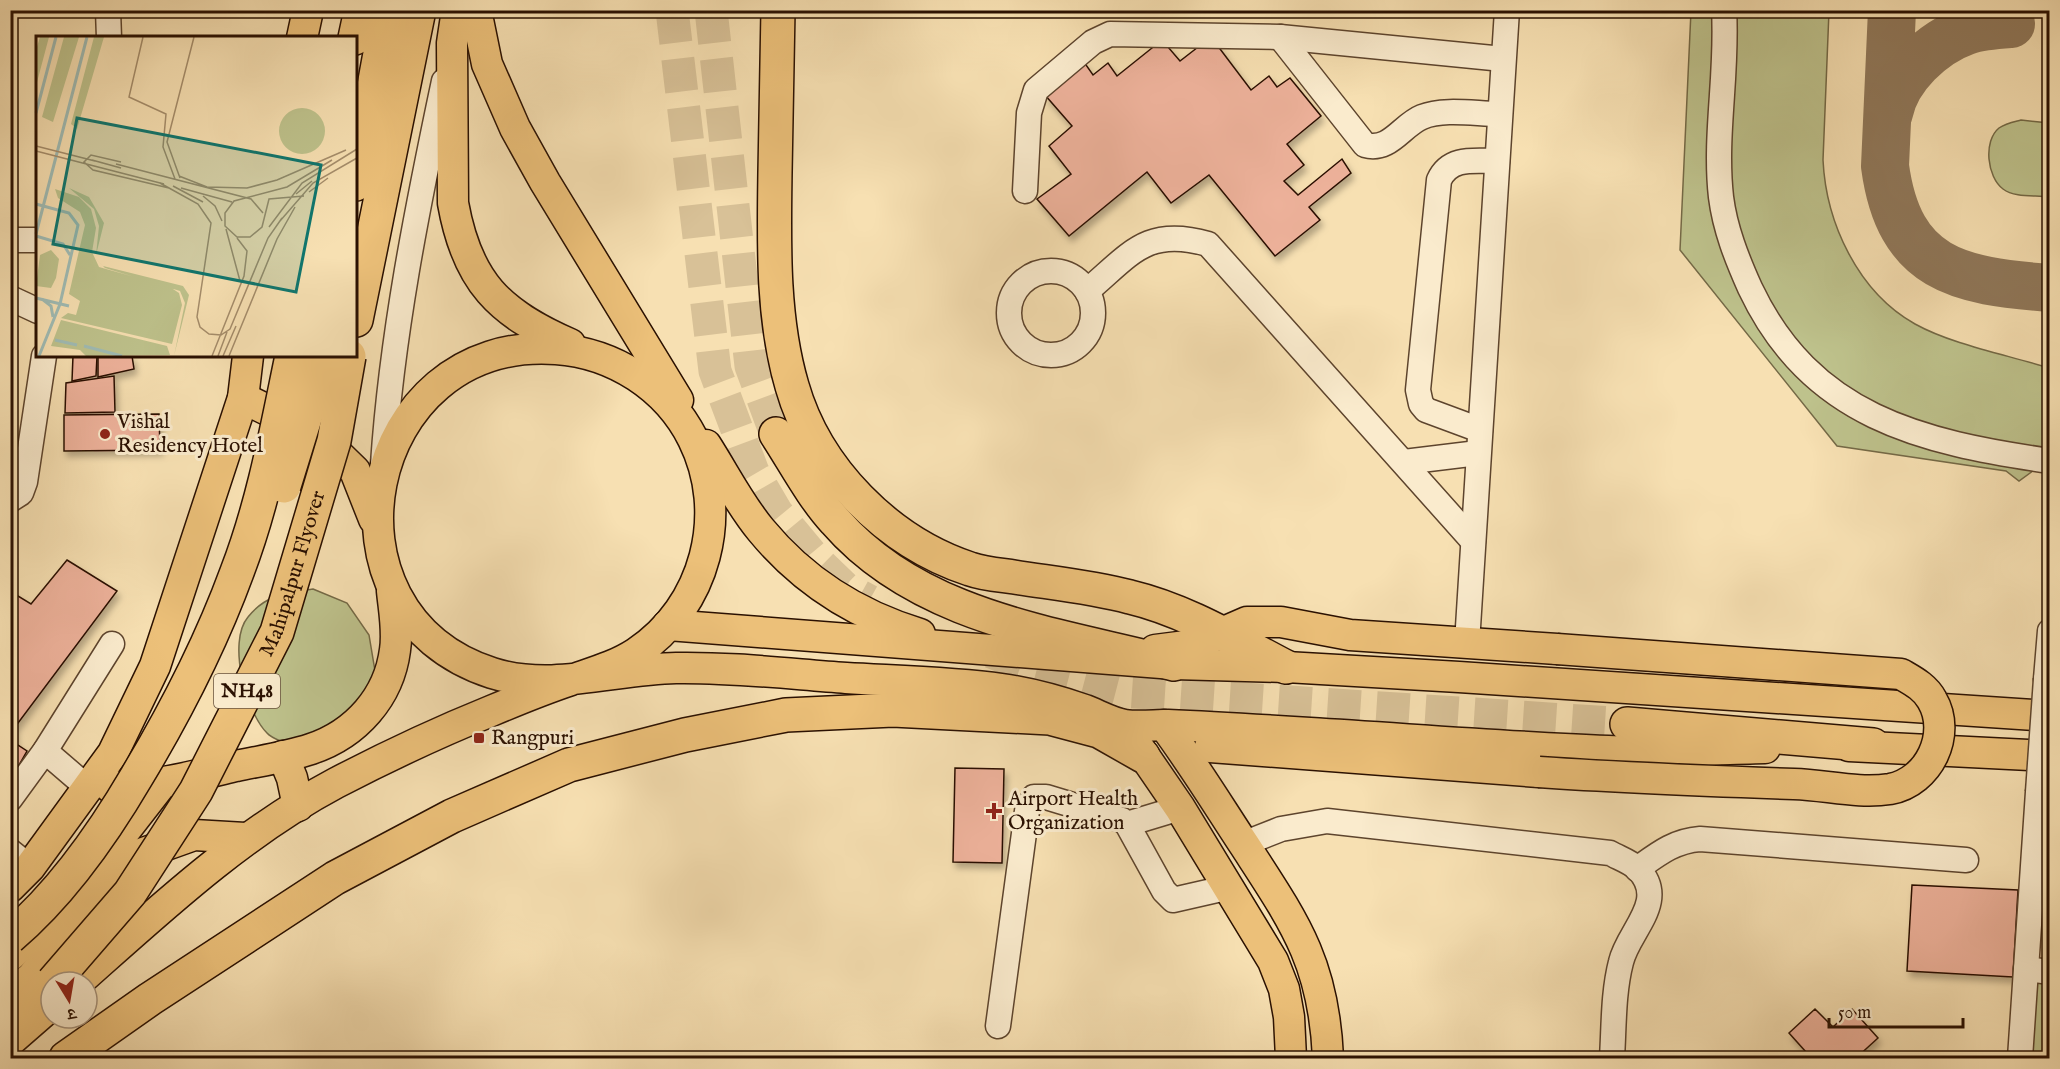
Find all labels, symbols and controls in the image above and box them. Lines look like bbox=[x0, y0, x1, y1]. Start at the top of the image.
inset map bbox=[36, 36, 357, 357]
place label: Vishal Residency Hotel bbox=[116, 409, 263, 460]
marker: Vishal Residency Hotel bbox=[98, 427, 112, 441]
street label: Mahipalpur Flyover bbox=[253, 487, 332, 661]
road number: NH48 bbox=[214, 674, 280, 708]
place label: Rangpuri bbox=[491, 725, 574, 752]
marker: Rangpuri bbox=[472, 731, 486, 745]
place label: Airport Health Organization bbox=[1007, 786, 1138, 837]
marker: Airport Health Organization bbox=[985, 802, 1003, 820]
north arrow bbox=[39, 970, 99, 1030]
scale bar bbox=[1829, 991, 1962, 1029]
text: उ bbox=[64, 1002, 78, 1024]
text: 50 m bbox=[1838, 1002, 1871, 1025]

